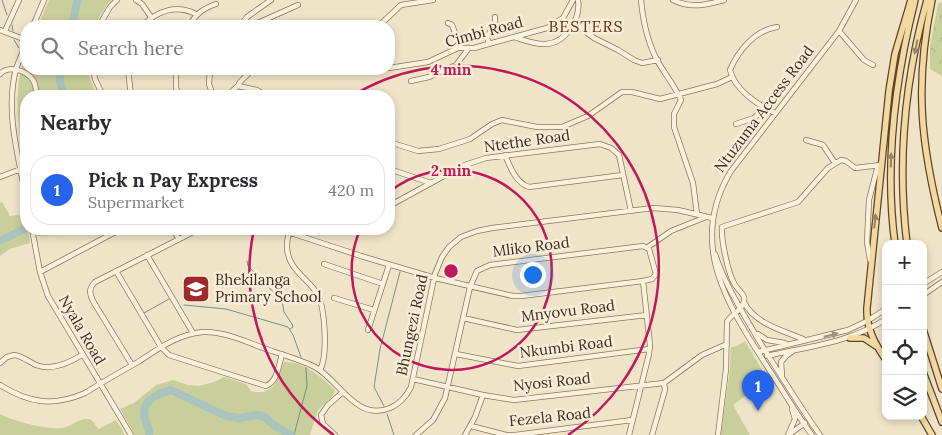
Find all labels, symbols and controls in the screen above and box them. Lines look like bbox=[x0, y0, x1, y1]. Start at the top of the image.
street label: Cimbi Road bbox=[443, 12, 525, 51]
district label: BESTERS bbox=[548, 16, 624, 36]
search box bbox=[20, 20, 395, 75]
icon: search bbox=[38, 34, 66, 62]
text: Search here bbox=[78, 36, 184, 60]
one-way arrow bbox=[911, 40, 919, 56]
street label: Ntuzuma Access Road bbox=[710, 42, 817, 176]
text: 4 min bbox=[431, 60, 472, 79]
text: Nearby bbox=[40, 109, 111, 136]
street label: Ntethe Road bbox=[483, 125, 571, 156]
one-way arrow bbox=[887, 152, 895, 168]
text: 2 min bbox=[431, 161, 472, 180]
text: Pick n Pay Express bbox=[88, 168, 258, 192]
text: 1 bbox=[54, 180, 60, 200]
text: 420 m bbox=[328, 180, 374, 200]
text: Supermarket bbox=[88, 192, 184, 212]
one-way arrow bbox=[871, 212, 879, 228]
street label: Mliko Road bbox=[491, 232, 571, 261]
map controls bbox=[882, 240, 927, 420]
button: + bbox=[882, 240, 927, 285]
centre of rings bbox=[442, 262, 460, 280]
your location bbox=[520, 262, 546, 288]
place label: Bhekilanga Primary School bbox=[215, 270, 322, 306]
street label: Bhungezi Road bbox=[391, 272, 432, 377]
school or university icon: Bhekilanga Primary School bbox=[181, 274, 211, 304]
button: − bbox=[882, 285, 927, 330]
street label: Nyala Road bbox=[55, 291, 110, 368]
street label: Mnyovu Road bbox=[520, 295, 616, 326]
one-way arrow bbox=[824, 330, 839, 338]
button: locate bbox=[882, 330, 927, 375]
street label: Nkumbi Road bbox=[518, 331, 614, 362]
street label: Nyosi Road bbox=[512, 368, 592, 395]
pin: 1 bbox=[742, 370, 774, 411]
button: layers bbox=[882, 375, 927, 420]
street label: Fezela Road bbox=[508, 403, 592, 430]

